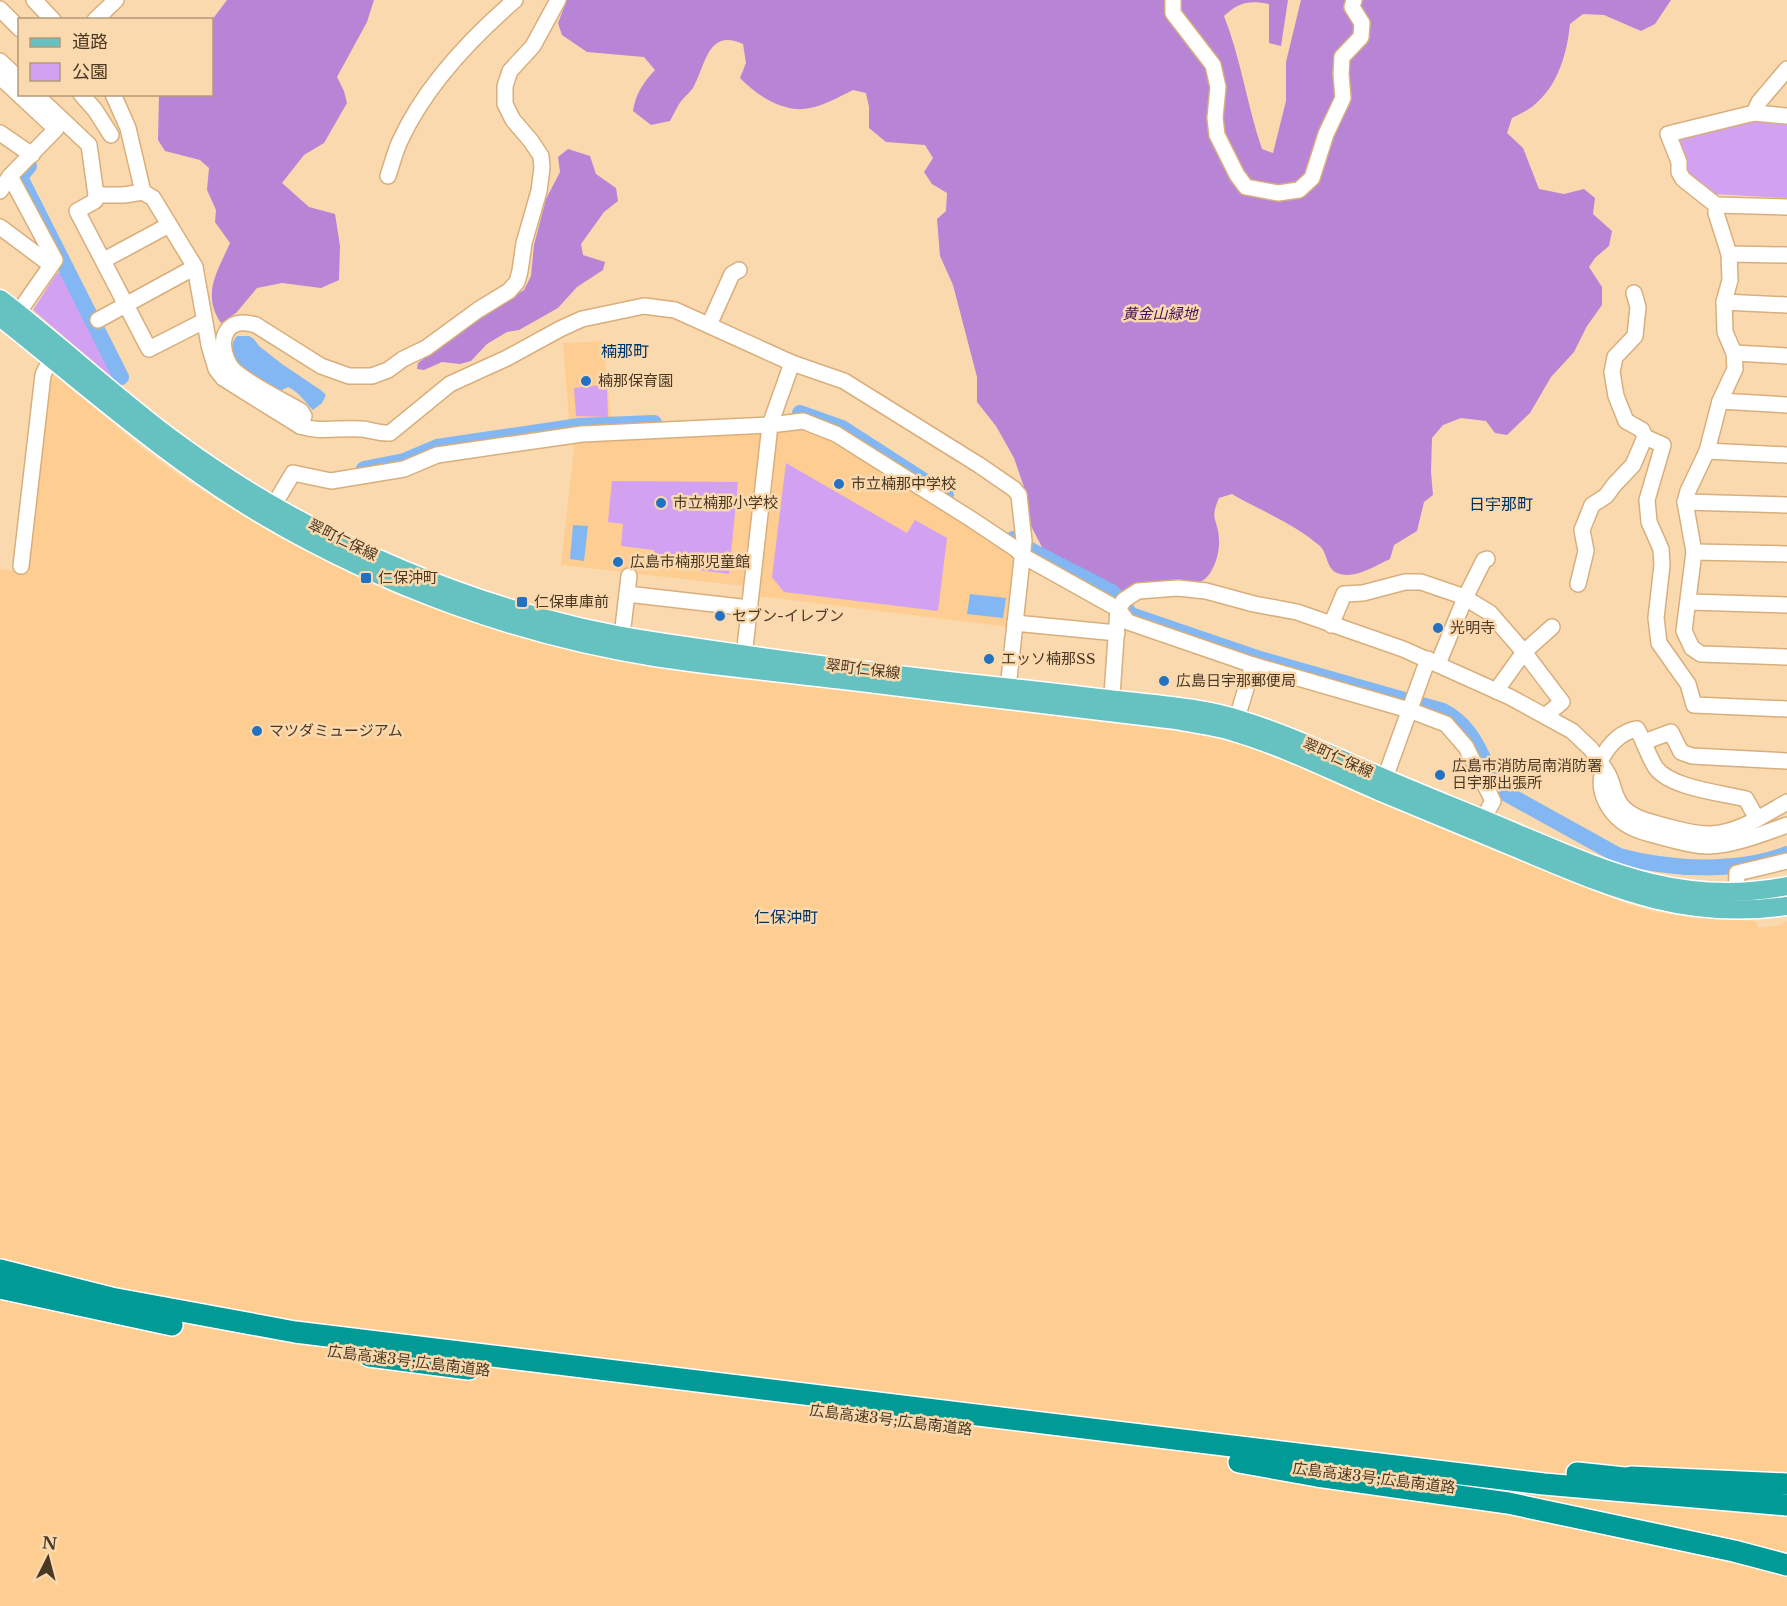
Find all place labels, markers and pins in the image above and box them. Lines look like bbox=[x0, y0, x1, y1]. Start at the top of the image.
place label: 楠那保育園 bbox=[598, 371, 673, 390]
marker: 楠那保育園 bbox=[579, 374, 593, 388]
place label: 市立楠那中学校 bbox=[851, 474, 956, 493]
marker: 市立楠那中学校 bbox=[832, 477, 846, 491]
place label: 市立楠那小学校 bbox=[673, 493, 778, 512]
marker: 市立楠那小学校 bbox=[654, 496, 668, 510]
place label: 広島市楠那児童館 bbox=[630, 552, 750, 571]
marker: 広島市楠那児童館 bbox=[611, 555, 625, 569]
place label: 仁保沖町 bbox=[378, 568, 438, 587]
marker: 仁保沖町 bbox=[359, 571, 373, 585]
place label: 仁保車庫前 bbox=[534, 592, 609, 611]
marker: 仁保車庫前 bbox=[515, 595, 529, 609]
place label: セブン-イレブン bbox=[732, 606, 844, 625]
marker: セブン-イレブン bbox=[713, 609, 727, 623]
place label: 光明寺 bbox=[1450, 618, 1495, 637]
marker: 光明寺 bbox=[1431, 621, 1445, 635]
place label: エッソ楠那SS bbox=[1001, 649, 1095, 668]
marker: エッソ楠那SS bbox=[982, 652, 996, 666]
place label: 広島日宇那郵便局 bbox=[1176, 671, 1296, 690]
marker: 広島日宇那郵便局 bbox=[1157, 674, 1171, 688]
place label: マツダミュージアム bbox=[269, 721, 403, 740]
marker: マツダミュージアム bbox=[250, 724, 264, 738]
place label: 広島市消防局南消防署 日宇那出張所 bbox=[1452, 756, 1602, 792]
marker: 広島市消防局南消防署 日宇那出張所 bbox=[1433, 768, 1447, 782]

